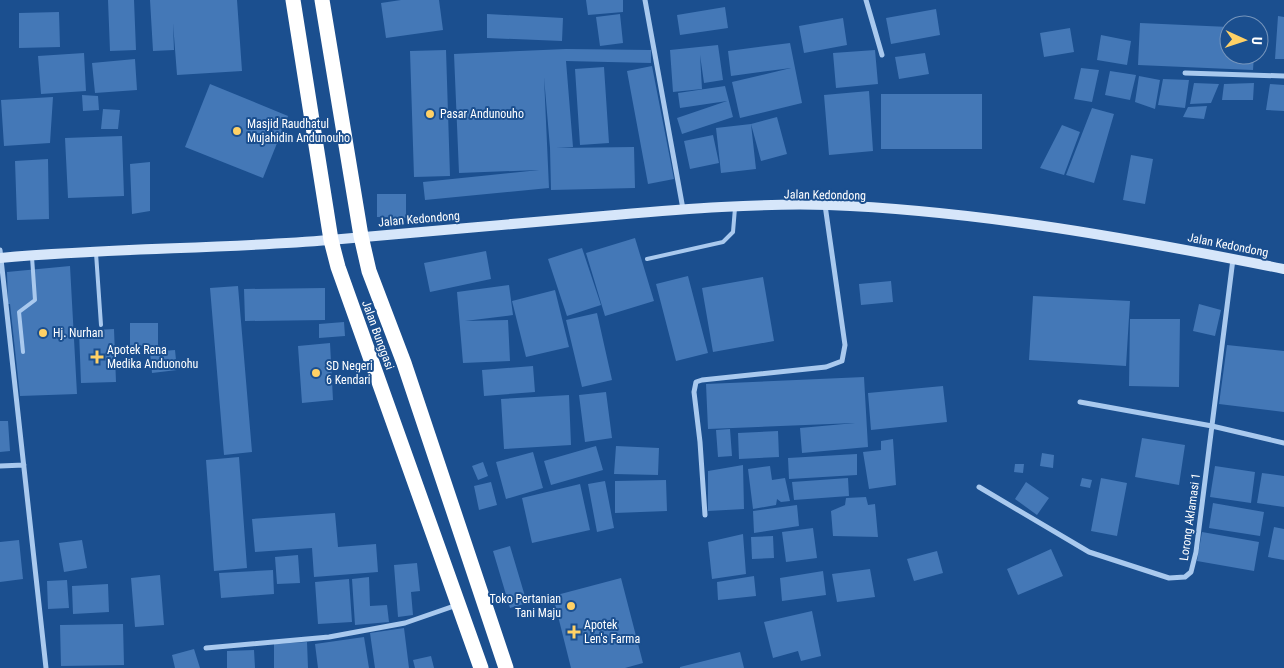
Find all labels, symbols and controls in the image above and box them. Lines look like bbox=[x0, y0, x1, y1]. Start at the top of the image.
north arrow bbox=[1219, 15, 1269, 65]
text: U bbox=[1249, 36, 1265, 45]
place label: Pasar Andunouho bbox=[440, 107, 524, 121]
marker: Pasar Andunouho bbox=[424, 108, 436, 120]
place label: Masjid Raudhatul Mujahidin Andunouho bbox=[247, 117, 350, 145]
marker: Masjid Raudhatul Mujahidin Andunouho bbox=[231, 125, 243, 137]
street label: Jalan Kedondong bbox=[784, 187, 866, 203]
street label: Jalan Kedondong bbox=[377, 208, 461, 230]
street label: Jalan Kedondong bbox=[1186, 230, 1270, 260]
street label: Jalan Bunggasi bbox=[359, 298, 397, 372]
place label: Hj. Nurhan bbox=[53, 326, 103, 340]
marker: Hj. Nurhan bbox=[37, 327, 49, 339]
place label: Apotek Rena Medika Anduonohu bbox=[107, 343, 198, 371]
marker: Apotek Rena Medika Anduonohu bbox=[91, 351, 103, 363]
place label: SD Negeri 6 Kendari bbox=[326, 359, 373, 387]
marker: SD Negeri 6 Kendari bbox=[310, 367, 322, 379]
street label: Lorong Aklamasi 1 bbox=[1177, 472, 1203, 562]
place label: Toko Pertanian Tani Maju bbox=[490, 592, 561, 620]
marker: Toko Pertanian Tani Maju bbox=[565, 600, 577, 612]
place label: Apotek Len's Farma bbox=[584, 618, 640, 646]
marker: Apotek Len's Farma bbox=[568, 626, 580, 638]

